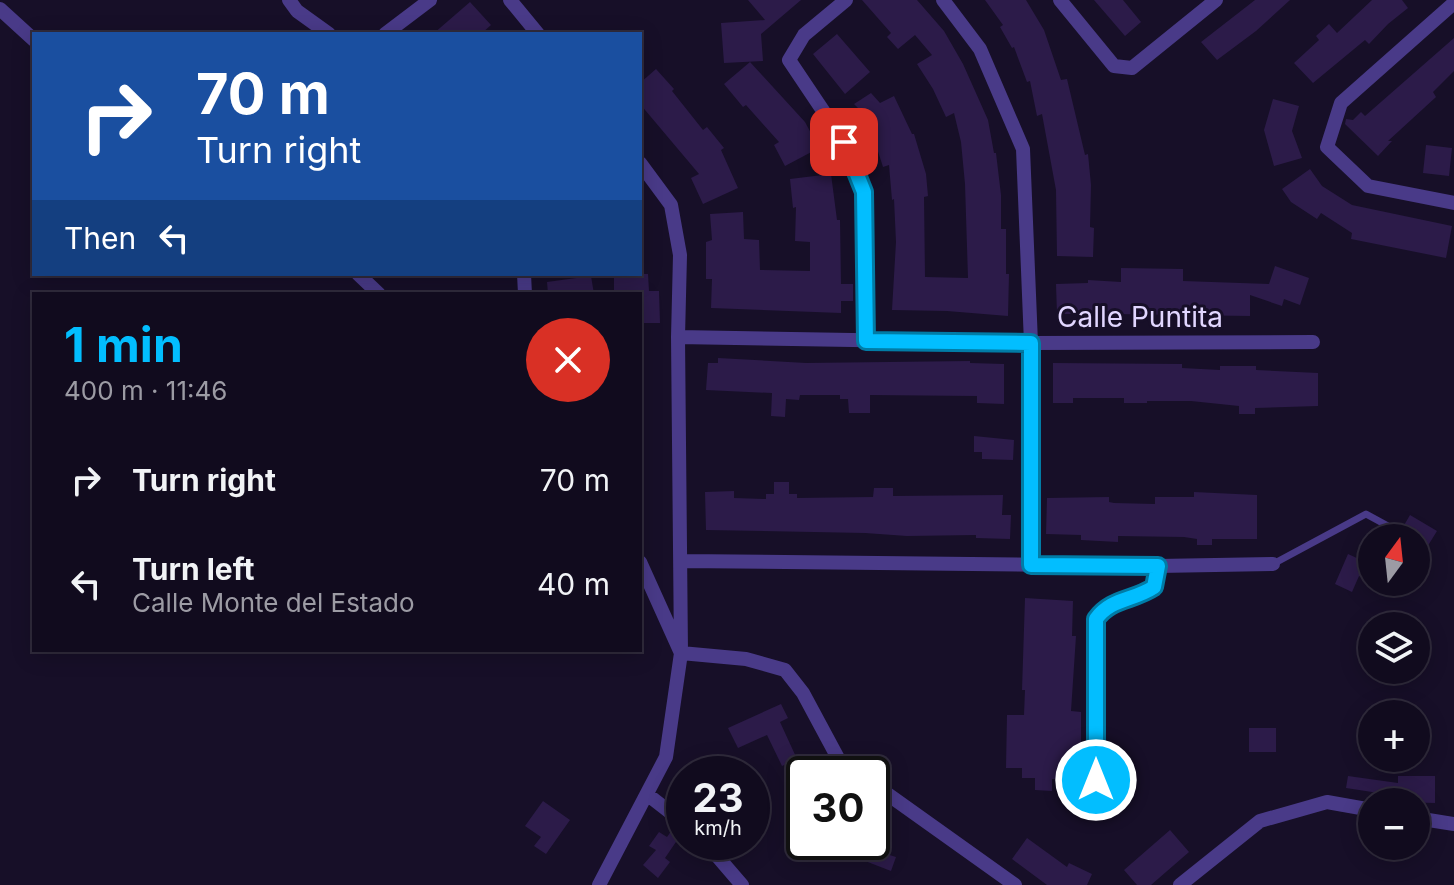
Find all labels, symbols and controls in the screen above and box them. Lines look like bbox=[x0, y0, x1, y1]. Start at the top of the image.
text: 70 m bbox=[196, 60, 330, 128]
icon: right bbox=[64, 64, 168, 168]
pin bbox=[810, 108, 878, 176]
icon: arrive bbox=[822, 120, 866, 164]
text: Turn right bbox=[196, 128, 361, 172]
icon: left bbox=[152, 216, 196, 260]
text: Then bbox=[64, 220, 136, 256]
street label: Calle Puntita bbox=[1057, 300, 1223, 334]
text: 1 min bbox=[64, 315, 183, 374]
button: close bbox=[526, 318, 610, 402]
text: 400 m · 11:46 bbox=[64, 375, 227, 406]
icon: right bbox=[64, 458, 108, 502]
text: Turn right bbox=[132, 462, 276, 498]
text: 70 m bbox=[540, 462, 610, 498]
north arrow bbox=[1358, 524, 1430, 596]
map controls bbox=[1358, 524, 1430, 860]
text: Turn left bbox=[132, 551, 254, 587]
icon: left bbox=[64, 562, 108, 606]
text: 40 m bbox=[537, 566, 610, 602]
text: Calle Monte del Estado bbox=[132, 587, 415, 618]
button: layers bbox=[1358, 612, 1430, 684]
button: + bbox=[1358, 700, 1430, 772]
position arrow bbox=[1054, 738, 1138, 822]
speed limit sign: 30 bbox=[786, 756, 890, 860]
text: 23 bbox=[692, 773, 744, 822]
button: − bbox=[1358, 788, 1430, 860]
text: km/h bbox=[694, 816, 742, 840]

